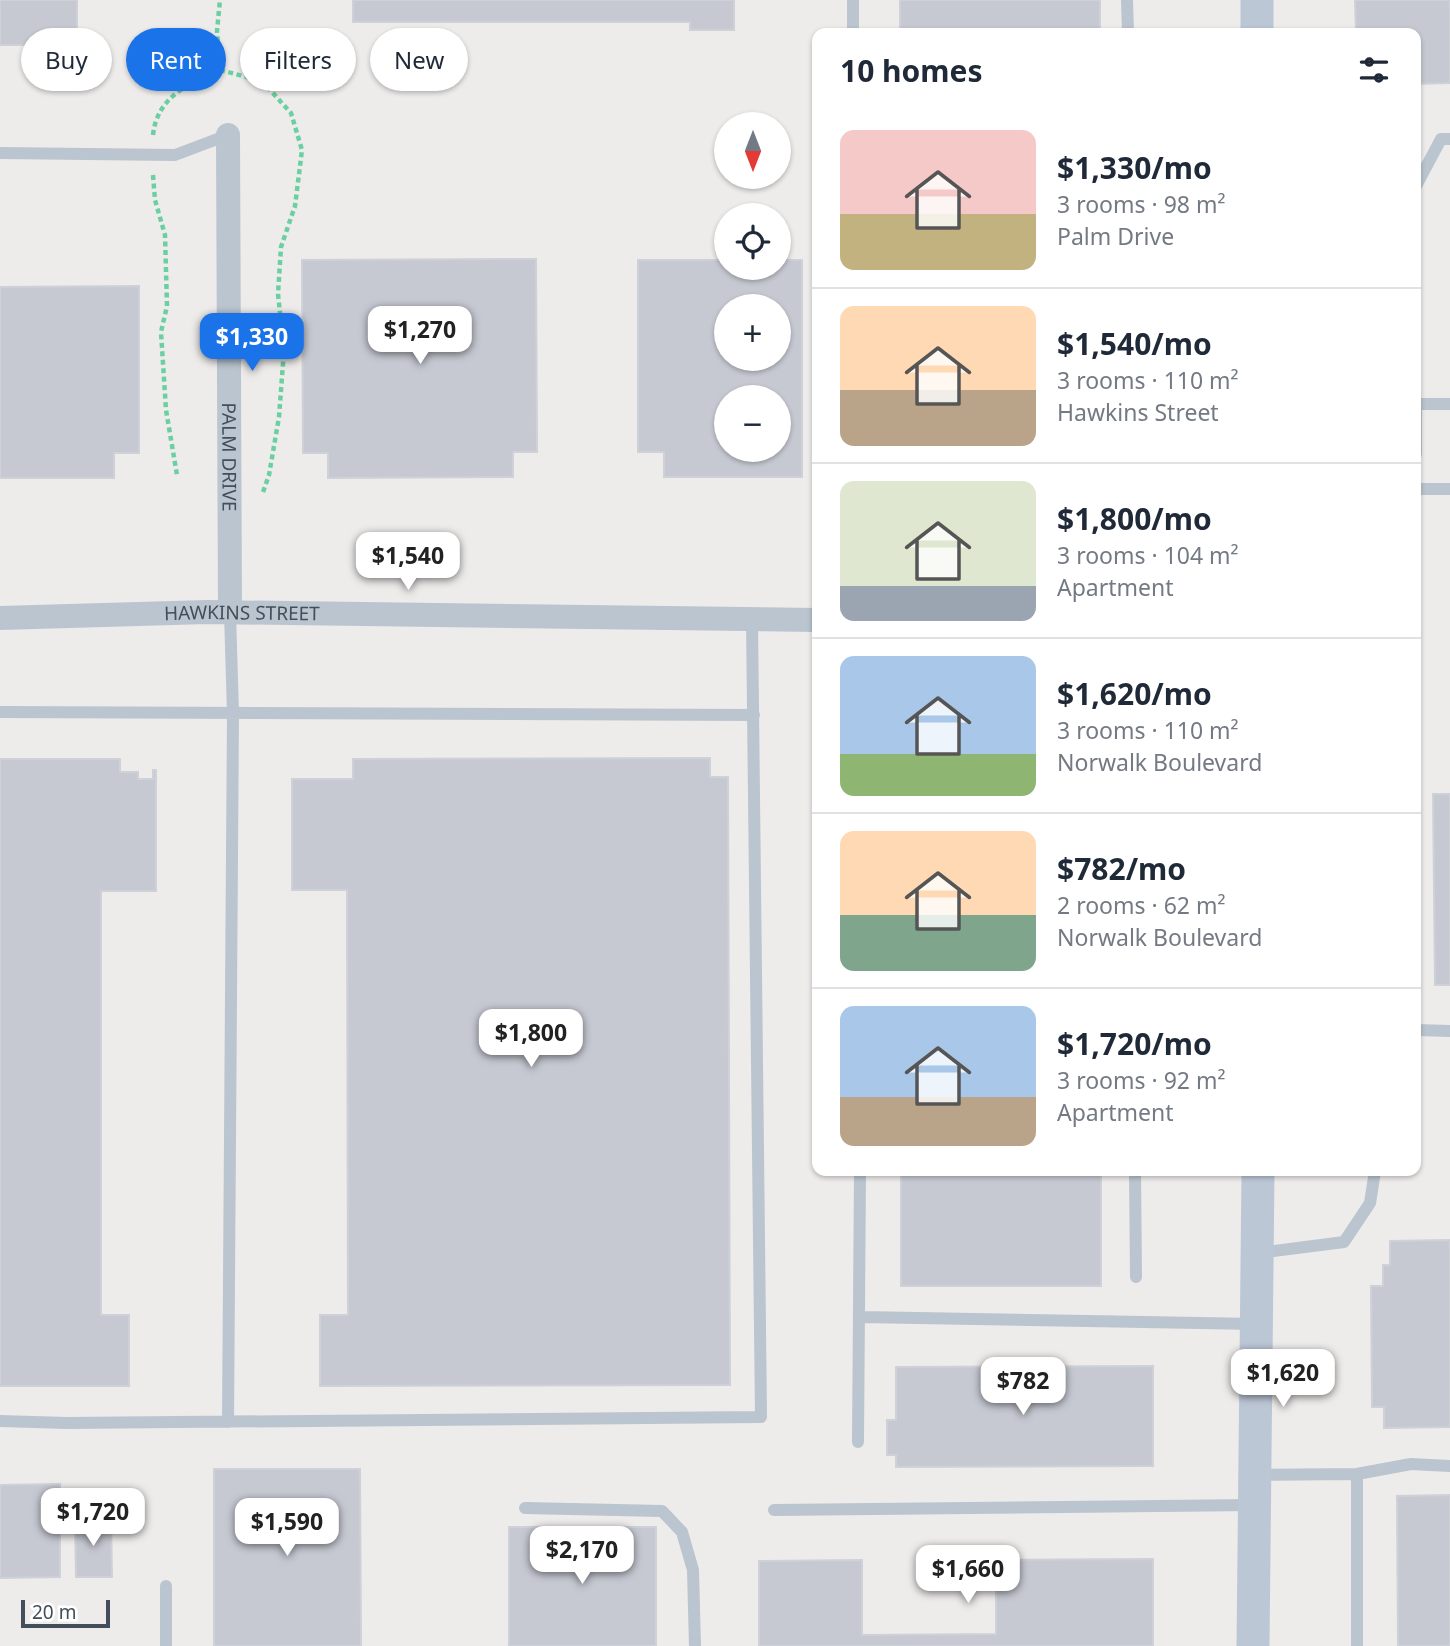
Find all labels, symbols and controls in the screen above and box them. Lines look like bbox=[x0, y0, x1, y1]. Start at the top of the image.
chip: Buy bbox=[21, 28, 112, 91]
chip: Rent bbox=[126, 28, 226, 91]
chip: Filters bbox=[240, 28, 356, 91]
chip: New bbox=[370, 28, 468, 91]
text: 10 homes bbox=[840, 50, 983, 91]
icon: filters bbox=[1355, 51, 1393, 89]
north arrow bbox=[714, 112, 791, 189]
map controls bbox=[714, 112, 791, 462]
text: $1,330/mo bbox=[1057, 147, 1212, 188]
icon: home bbox=[896, 158, 980, 242]
text: 3 rooms · 98 m² bbox=[1057, 188, 1226, 220]
button: locate bbox=[714, 203, 791, 280]
text: Palm Drive bbox=[1057, 220, 1174, 252]
button: + bbox=[714, 294, 791, 371]
pin: $1,270 bbox=[363, 306, 477, 366]
text: $1,270 bbox=[384, 313, 456, 345]
pin: $1,330 bbox=[195, 314, 309, 373]
text: $1,330 bbox=[216, 320, 288, 352]
text: $1,540/mo bbox=[1057, 323, 1212, 364]
icon: home bbox=[896, 334, 980, 418]
text: 3 rooms · 110 m² bbox=[1057, 364, 1239, 396]
button: − bbox=[714, 385, 791, 462]
text: Hawkins Street bbox=[1057, 396, 1219, 428]
street label: PALM DRIVE bbox=[216, 402, 243, 512]
text: $1,800/mo bbox=[1057, 498, 1212, 539]
icon: home bbox=[896, 509, 980, 593]
pin: $1,540 bbox=[351, 532, 465, 592]
text: $1,540 bbox=[372, 539, 444, 571]
text: 3 rooms · 104 m² bbox=[1057, 539, 1239, 571]
text: Apartment bbox=[1057, 571, 1174, 603]
street label: HAWKINS STREET bbox=[164, 599, 320, 626]
text: $1,620/mo bbox=[1057, 673, 1212, 714]
icon: home bbox=[896, 684, 980, 768]
text: 3 rooms · 110 m² bbox=[1057, 714, 1239, 746]
text: Norwalk Boulevard bbox=[1057, 746, 1262, 778]
text: $782/mo bbox=[1057, 848, 1186, 889]
icon: home bbox=[896, 859, 980, 943]
text: 2 rooms · 62 m² bbox=[1057, 889, 1226, 921]
text: Norwalk Boulevard bbox=[1057, 921, 1262, 953]
pin: $1,800 bbox=[474, 1010, 588, 1069]
text: $1,800 bbox=[495, 1016, 567, 1048]
text: $1,720/mo bbox=[1057, 1023, 1212, 1064]
icon: home bbox=[896, 1034, 980, 1118]
text: 3 rooms · 92 m² bbox=[1057, 1064, 1226, 1096]
text: Apartment bbox=[1057, 1096, 1174, 1128]
pin: $1,620 bbox=[1226, 1350, 1340, 1409]
text: $1,620 bbox=[1247, 1356, 1319, 1388]
pin: $782 bbox=[982, 1358, 1064, 1417]
text: $782 bbox=[997, 1364, 1049, 1396]
pin: $1,720 bbox=[36, 1488, 150, 1548]
text: $1,720 bbox=[57, 1495, 129, 1527]
pin: $1,590 bbox=[230, 1498, 344, 1558]
text: $1,590 bbox=[251, 1505, 323, 1537]
pin: $2,170 bbox=[525, 1526, 639, 1586]
text: $2,170 bbox=[546, 1533, 618, 1565]
pin: $1,660 bbox=[911, 1546, 1025, 1605]
text: $1,660 bbox=[932, 1552, 1004, 1584]
scale bar bbox=[21, 1597, 110, 1629]
text: 20 m bbox=[32, 1599, 76, 1625]

